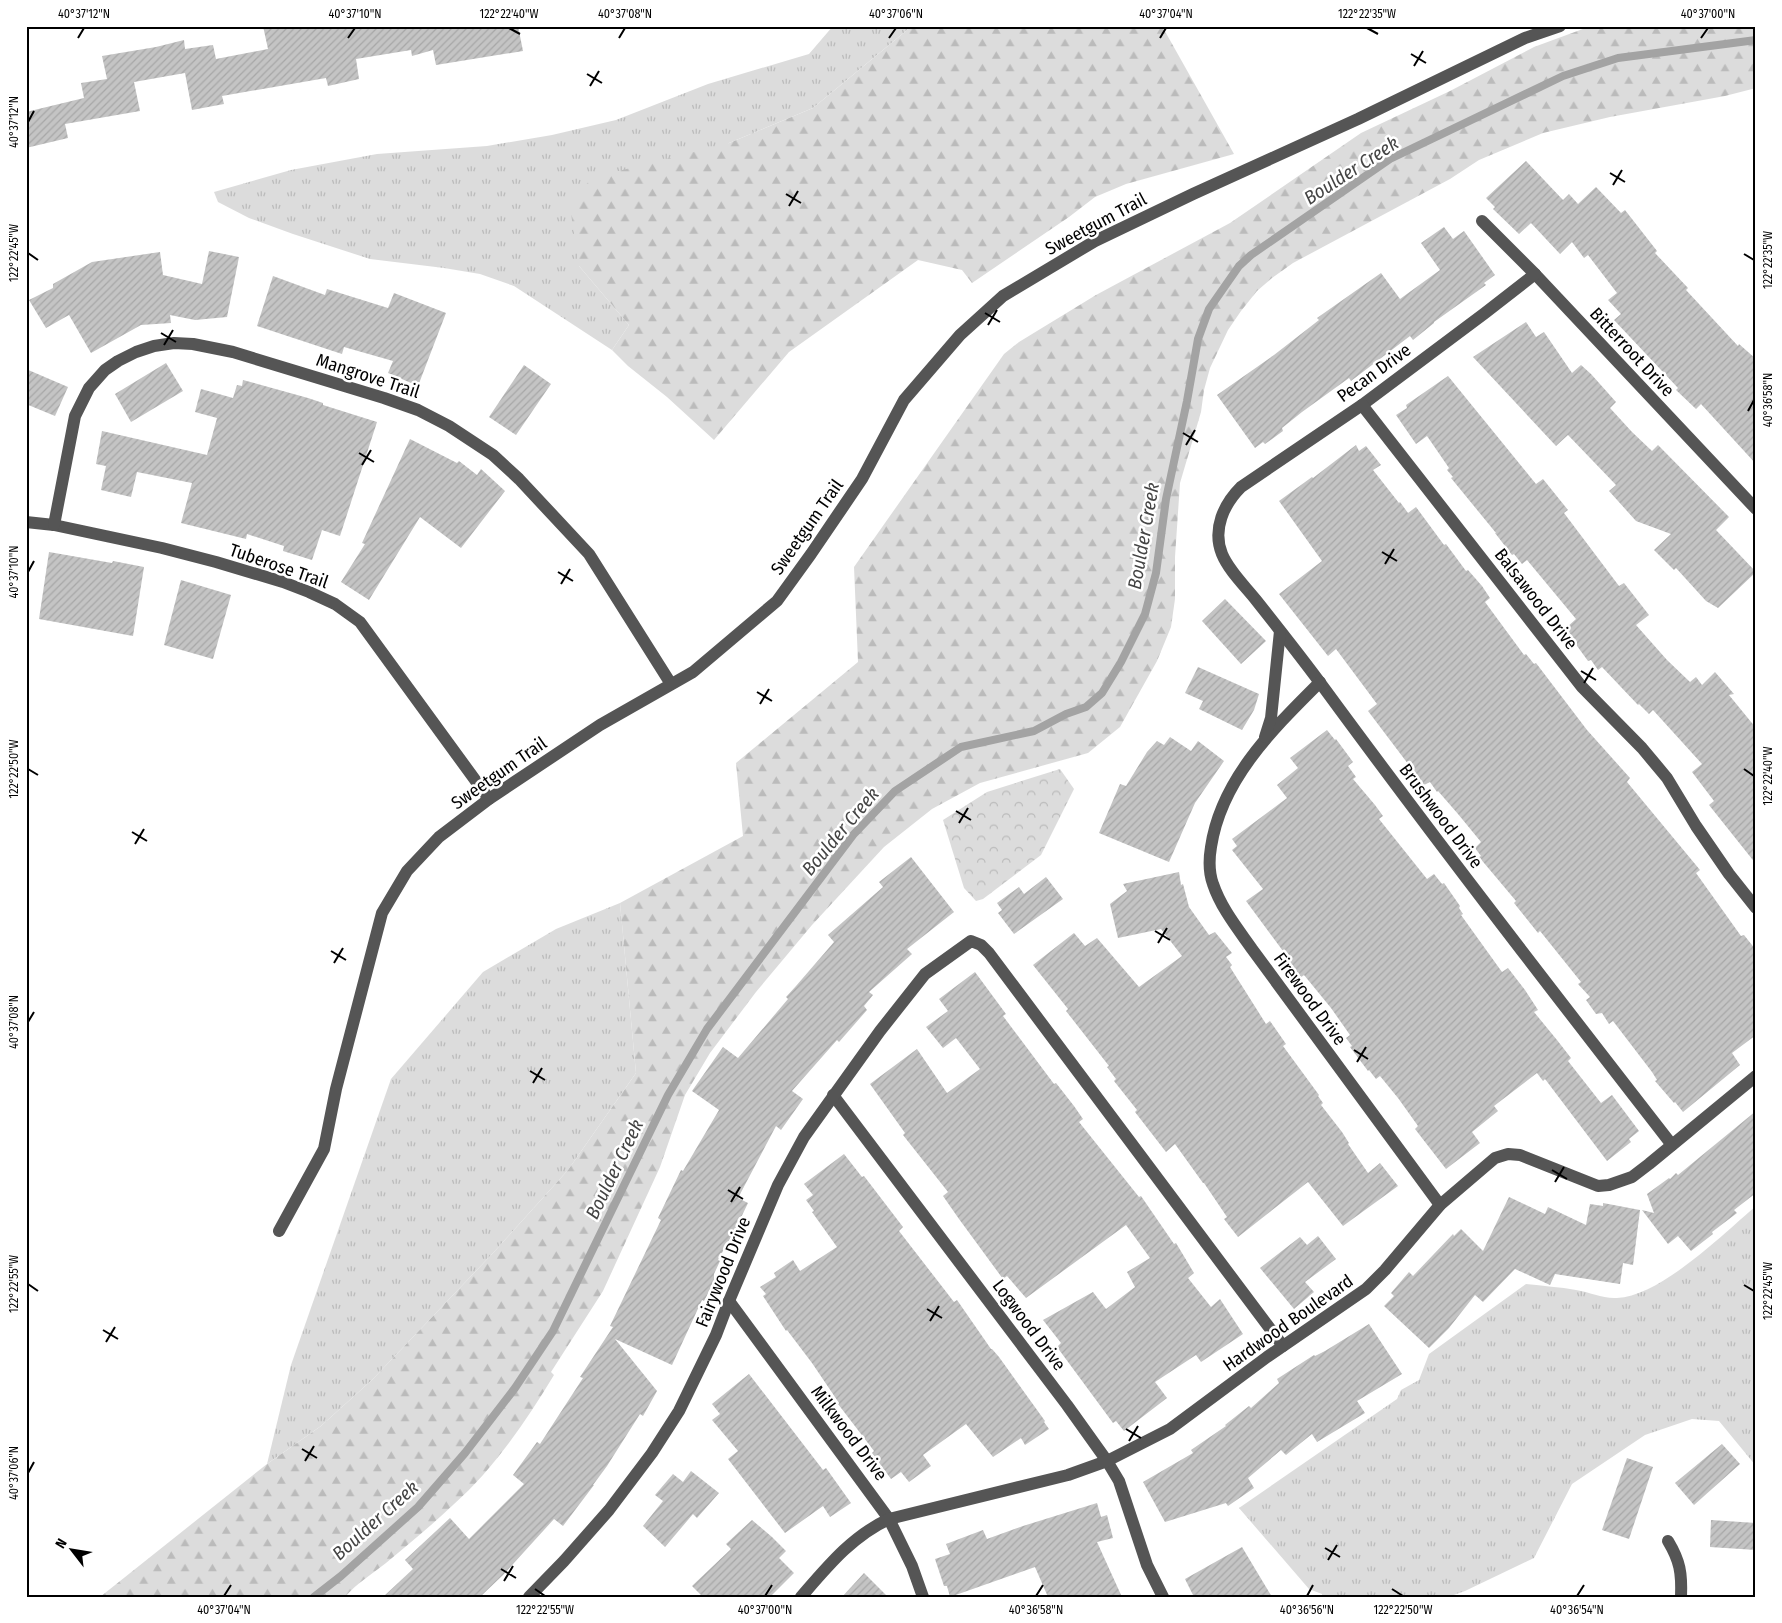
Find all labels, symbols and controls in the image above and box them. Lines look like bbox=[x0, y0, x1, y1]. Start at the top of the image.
text: 40°37'12"N bbox=[58, 7, 110, 21]
text: 40°37'10"N bbox=[328, 7, 382, 21]
text: 122°22'40"W bbox=[480, 7, 538, 21]
text: 40°37'08"N bbox=[598, 7, 652, 21]
text: 40°37'06"N bbox=[869, 7, 923, 21]
text: 40°37'04"N bbox=[1139, 7, 1193, 21]
text: 122°22'35"W bbox=[1338, 7, 1396, 21]
text: 40°37'00"N bbox=[1681, 7, 1735, 21]
text: 40°37'12"N bbox=[7, 96, 21, 148]
water label: Boulder Creek bbox=[1300, 131, 1403, 209]
street label: Sweetgum Trail bbox=[1042, 188, 1151, 260]
text: 122°22'45"W bbox=[7, 224, 21, 282]
text: 122°22'35"W bbox=[1761, 231, 1775, 289]
street label: Bitterroot Drive bbox=[1585, 303, 1679, 401]
street label: Pecan Drive bbox=[1333, 339, 1415, 407]
street label: Mangrove Trail bbox=[314, 349, 423, 403]
text: 40°36'58"N bbox=[1761, 373, 1775, 427]
street label: Sweetgum Trail bbox=[766, 475, 848, 579]
water label: Boulder Creek bbox=[1123, 481, 1164, 591]
street label: Tuberose Trail bbox=[227, 539, 332, 593]
street label: Balsawood Drive bbox=[1490, 544, 1582, 654]
text: 40°37'10"N bbox=[7, 545, 21, 599]
street label: Sweetgum Trail bbox=[447, 732, 551, 814]
text: 122°22'50"W bbox=[7, 739, 21, 799]
text: 122°22'40"W bbox=[1761, 747, 1775, 805]
street label: Brushwood Drive bbox=[1394, 759, 1488, 873]
water label: Boulder Creek bbox=[797, 783, 884, 880]
street label: Firewood Drive bbox=[1269, 948, 1351, 1050]
text: 40°37'08"N bbox=[7, 995, 21, 1049]
water label: Boulder Creek bbox=[580, 1116, 648, 1223]
street label: Fairywood Drive bbox=[691, 1213, 755, 1330]
text: 122°22'55"W bbox=[7, 1255, 21, 1313]
text: 122°22'45"W bbox=[1761, 1262, 1775, 1320]
street label: Hardwood Boulevard bbox=[1219, 1270, 1357, 1376]
street label: Logwood Drive bbox=[988, 1275, 1070, 1375]
street label: Milkwood Drive bbox=[806, 1381, 892, 1485]
text: 40°37'06"N bbox=[7, 1446, 21, 1500]
water label: Boulder Creek bbox=[328, 1476, 423, 1565]
north arrow bbox=[48, 1526, 98, 1576]
text: N bbox=[52, 1536, 71, 1552]
text: 40°37'04"N bbox=[197, 1603, 251, 1617]
text: 122°22'55"W bbox=[516, 1603, 574, 1617]
text: 40°37'00"N bbox=[738, 1603, 792, 1617]
text: 40°36'58"N bbox=[1009, 1603, 1063, 1617]
text: 40°36'56"N bbox=[1280, 1603, 1334, 1617]
text: 122°22'50"W bbox=[1373, 1603, 1433, 1617]
text: 40°36'54"N bbox=[1550, 1603, 1604, 1617]

